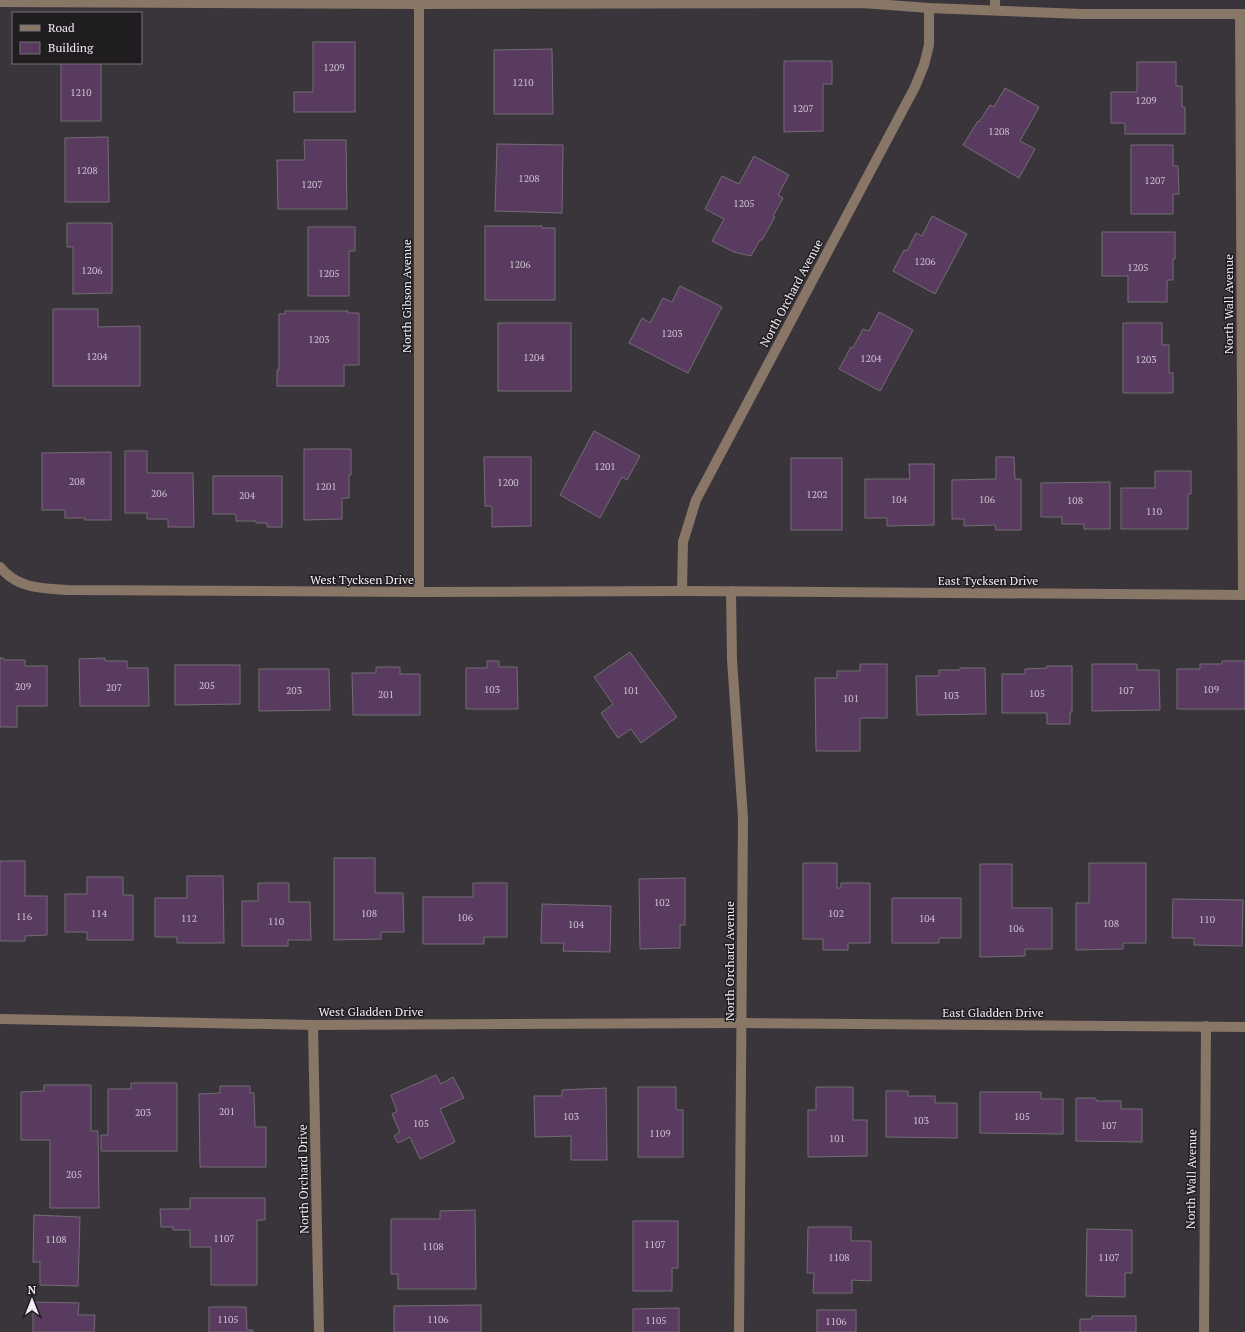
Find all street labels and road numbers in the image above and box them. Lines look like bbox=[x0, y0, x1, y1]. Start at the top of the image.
street label: North Orchard Avenue bbox=[756, 237, 826, 349]
street label: North Gibson Avenue bbox=[399, 239, 414, 353]
street label: North Wall Avenue bbox=[1221, 254, 1236, 354]
street label: West Tycksen Drive bbox=[310, 572, 414, 587]
street label: East Tycksen Drive bbox=[938, 573, 1038, 588]
street label: North Orchard Avenue bbox=[722, 901, 737, 1021]
street label: West Gladden Drive bbox=[319, 1004, 423, 1019]
street label: East Gladden Drive bbox=[942, 1005, 1044, 1020]
street label: North Orchard Drive bbox=[295, 1124, 311, 1234]
street label: North Wall Avenue bbox=[1183, 1129, 1199, 1229]

